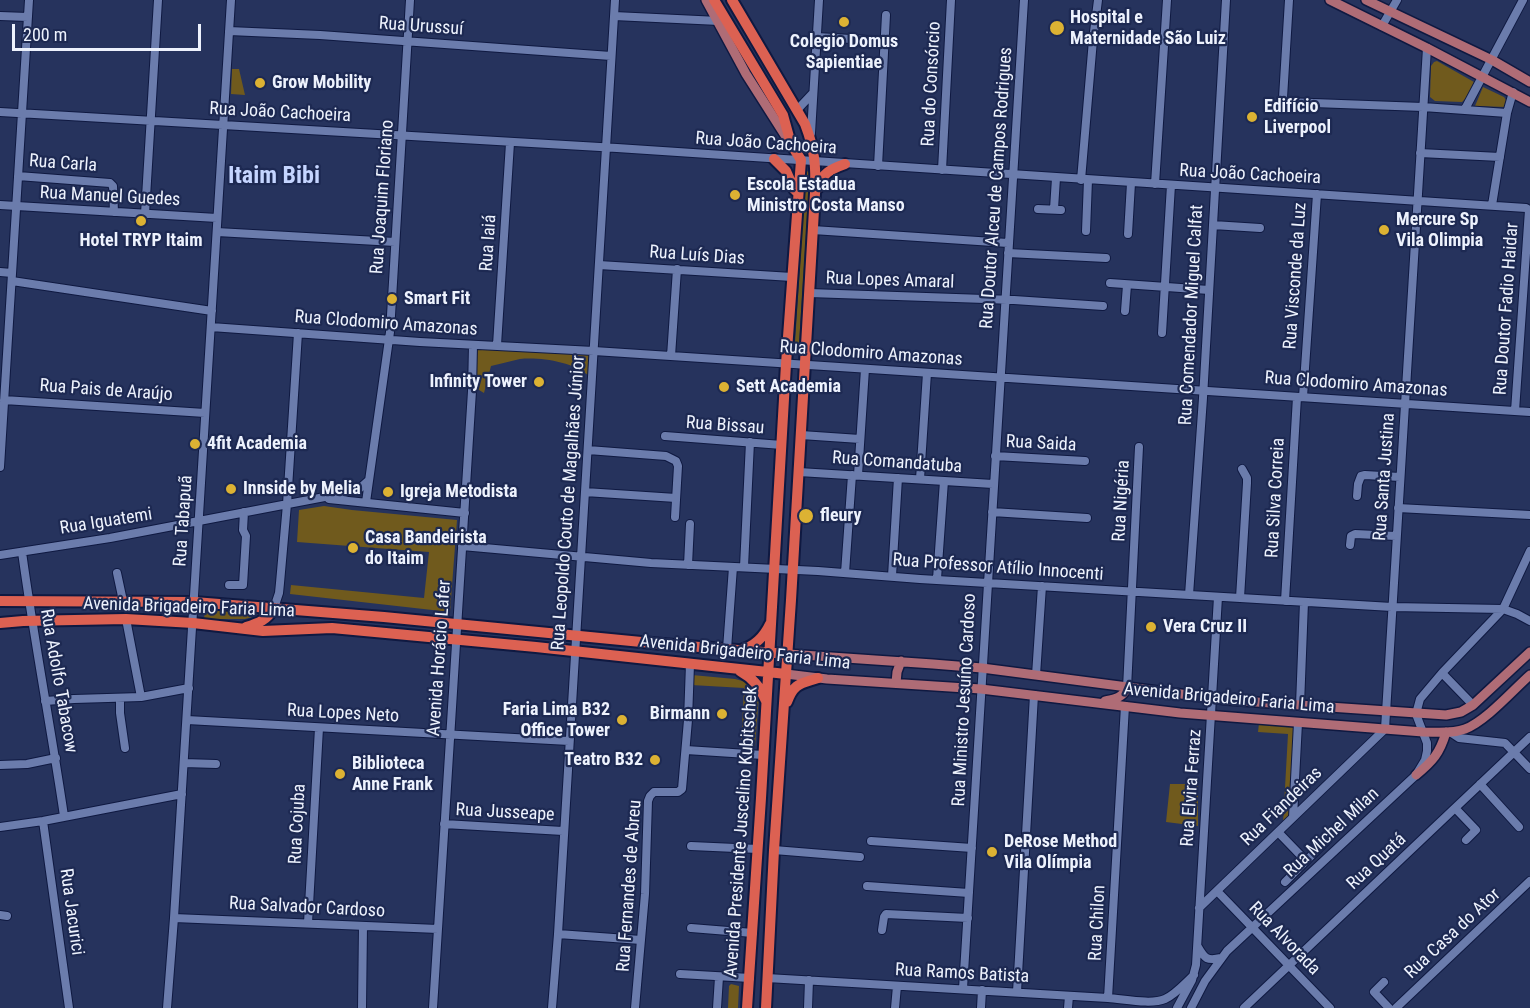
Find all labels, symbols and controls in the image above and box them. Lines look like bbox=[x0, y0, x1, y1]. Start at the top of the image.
place label: Hospital e Maternidade São Luiz bbox=[1070, 7, 1226, 50]
scale bar bbox=[15, 12, 204, 50]
street label: Rua Urussuí bbox=[378, 13, 464, 41]
marker: Colegio Domus Sapientiae bbox=[837, 15, 851, 29]
marker: Hospital e Maternidade São Luiz bbox=[1048, 19, 1066, 37]
street label: Rua do Consórcio bbox=[918, 21, 946, 147]
text: 200 m bbox=[23, 24, 67, 45]
place label: Colegio Domus Sapientiae bbox=[790, 31, 898, 74]
street label: Rua Doutor Alceu de Campos Rodrigues bbox=[976, 46, 1018, 330]
place label: Grow Mobility bbox=[272, 72, 371, 94]
marker: Grow Mobility bbox=[253, 76, 267, 90]
place label: Edifício Liverpool bbox=[1264, 96, 1331, 138]
street label: Rua João Cachoeira bbox=[209, 99, 351, 127]
marker: Edifício Liverpool bbox=[1245, 110, 1259, 124]
street label: Rua Joaquim Floriano bbox=[367, 119, 399, 275]
street label: Rua João Cachoeira bbox=[695, 128, 837, 160]
street label: Rua Carla bbox=[28, 151, 98, 177]
street label: Rua João Cachoeira bbox=[1179, 161, 1321, 189]
district label: Itaim Bibi bbox=[228, 163, 320, 191]
place label: Escola Estadua Ministro Costa Manso bbox=[747, 174, 905, 216]
street label: Rua Manuel Guedes bbox=[39, 183, 181, 211]
marker: Escola Estadua Ministro Costa Manso bbox=[728, 188, 742, 202]
street label: Rua Visconde da Luz bbox=[1280, 202, 1312, 350]
street label: Rua Comendador Miguel Calfat bbox=[1175, 204, 1209, 426]
place label: Mercure Sp Vila Olimpia bbox=[1396, 209, 1483, 252]
marker: Hotel TRYP Itaim bbox=[134, 214, 148, 228]
street label: Rua Iaiá bbox=[476, 214, 502, 272]
street label: Rua Doutor Fadio Haidar bbox=[1490, 222, 1524, 396]
marker: Mercure Sp Vila Olimpia bbox=[1377, 223, 1391, 237]
place label: Hotel TRYP Itaim bbox=[79, 230, 203, 252]
street label: Rua Luís Dias bbox=[649, 242, 745, 270]
street label: Rua Lopes Amaral bbox=[825, 268, 955, 294]
place label: Smart Fit bbox=[404, 288, 470, 310]
marker: Smart Fit bbox=[385, 292, 399, 306]
street label: Rua Clodomiro Amazonas bbox=[294, 307, 478, 341]
street label: Rua Clodomiro Amazonas bbox=[779, 337, 963, 371]
street label: Rua Leopoldo Couto de Magalhães Júnior bbox=[548, 355, 590, 651]
street label: Rua Clodomiro Amazonas bbox=[1264, 368, 1448, 402]
place label: Infinity Tower bbox=[430, 371, 527, 393]
marker: Infinity Tower bbox=[532, 375, 546, 389]
street label: Rua Pais de Araújo bbox=[39, 376, 173, 406]
place label: Sett Academia bbox=[736, 376, 841, 398]
marker: Sett Academia bbox=[717, 380, 731, 394]
street label: Rua Bissau bbox=[685, 412, 765, 440]
street label: Rua Santa Justina bbox=[1370, 412, 1400, 542]
street label: Rua Saida bbox=[1005, 431, 1077, 457]
place label: 4fit Academia bbox=[207, 433, 307, 455]
marker: 4fit Academia bbox=[188, 437, 202, 451]
street label: Rua Silva Correia bbox=[1262, 437, 1290, 559]
street label: Rua Comandatuba bbox=[831, 448, 963, 478]
street label: Rua Nigéria bbox=[1109, 460, 1135, 542]
street label: Rua Tabapuã bbox=[170, 475, 198, 567]
place label: Innside by Melia bbox=[243, 478, 361, 500]
place label: Igreja Metodista bbox=[400, 481, 517, 503]
marker: Innside by Melia bbox=[224, 482, 238, 496]
marker: Igreja Metodista bbox=[381, 485, 395, 499]
street label: Rua Iguatemi bbox=[58, 504, 154, 540]
place label: fleury bbox=[820, 505, 861, 527]
marker: fleury bbox=[797, 507, 815, 525]
place label: Casa Bandeirista do Itaim bbox=[365, 527, 487, 570]
marker: Casa Bandeirista do Itaim bbox=[346, 541, 360, 555]
street label: Rua Professor Atílio Innocenti bbox=[892, 550, 1104, 586]
street label: Avenida Horácio Lafer bbox=[424, 579, 456, 737]
street label: Rua Ministro Jesuíno Cardoso bbox=[949, 593, 981, 807]
street label: Avenida Brigadeiro Faria Lima bbox=[83, 594, 295, 622]
street label: Rua Adolfo Tabacow bbox=[35, 607, 81, 755]
place label: Vera Cruz II bbox=[1163, 616, 1247, 638]
marker: Vera Cruz II bbox=[1144, 620, 1158, 634]
street label: Avenida Brigadeiro Faria Lima bbox=[639, 631, 851, 675]
street label: Avenida Brigadeiro Faria Lima bbox=[1123, 679, 1335, 719]
street label: Avenida Presidente Juscelino Kubitschek bbox=[721, 686, 763, 978]
place label: Faria Lima B32 Office Tower bbox=[503, 699, 610, 742]
street label: Rua Lopes Neto bbox=[286, 700, 400, 728]
place label: Birmann bbox=[650, 703, 710, 725]
marker: Birmann bbox=[715, 707, 729, 721]
marker: Faria Lima B32 Office Tower bbox=[615, 713, 629, 727]
street label: Rua Elvira Ferraz bbox=[1177, 728, 1207, 848]
place label: Teatro B32 bbox=[564, 749, 643, 771]
place label: Biblioteca Anne Frank bbox=[352, 753, 433, 795]
marker: Teatro B32 bbox=[648, 753, 662, 767]
street label: Rua Fiandeiras bbox=[1237, 763, 1327, 851]
marker: Biblioteca Anne Frank bbox=[333, 767, 347, 781]
street label: Rua Cojuba bbox=[285, 783, 311, 865]
street label: Rua Michel Milan bbox=[1280, 784, 1384, 882]
street label: Rua Fernandes de Abreu bbox=[613, 799, 647, 973]
street label: Rua Jusseape bbox=[455, 800, 555, 826]
street label: Rua Quatá bbox=[1343, 829, 1411, 895]
place label: DeRose Method Vila Olímpia bbox=[1004, 831, 1117, 874]
marker: DeRose Method Vila Olímpia bbox=[985, 845, 999, 859]
street label: Rua Jacurici bbox=[54, 867, 88, 957]
street label: Rua Casa do Ator bbox=[1401, 884, 1505, 984]
street label: Rua Chilon bbox=[1085, 885, 1111, 961]
street label: Rua Salvador Cardoso bbox=[228, 893, 386, 923]
street label: Rua Alvorada bbox=[1244, 898, 1324, 980]
street label: Rua Ramos Batista bbox=[894, 960, 1030, 988]

